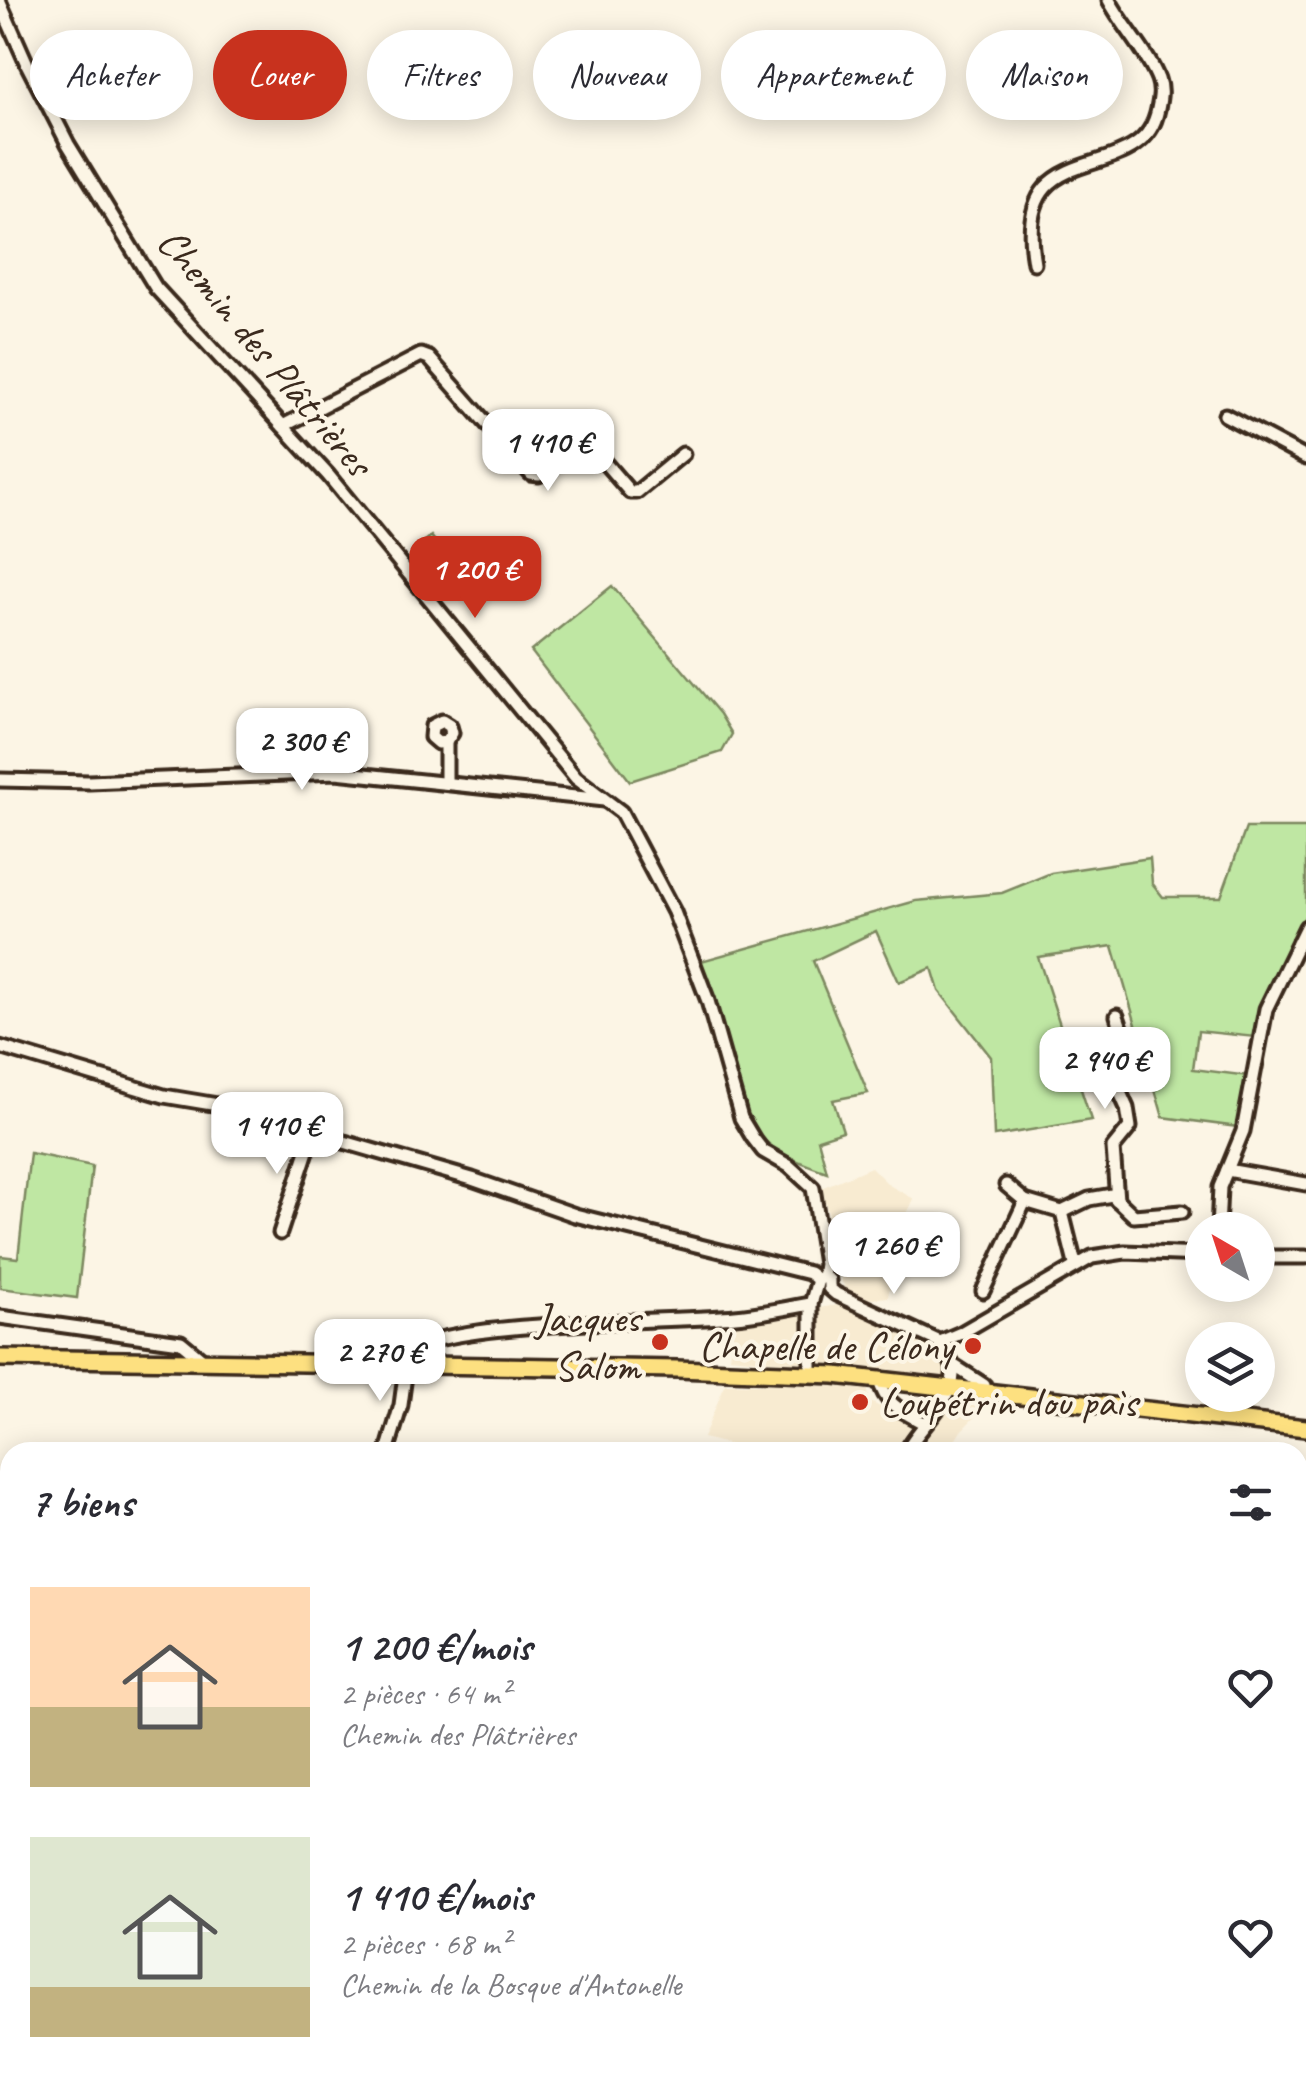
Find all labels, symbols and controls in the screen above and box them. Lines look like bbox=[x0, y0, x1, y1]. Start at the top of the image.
chip: Acheter bbox=[30, 30, 193, 120]
chip: Louer bbox=[213, 30, 347, 120]
chip: Filtres bbox=[367, 30, 513, 120]
chip: Nouveau bbox=[533, 30, 701, 120]
chip: Appartement bbox=[721, 30, 946, 120]
chip: Maison bbox=[966, 30, 1123, 120]
street label: Chemin des Plâtrières bbox=[145, 217, 387, 490]
pin: 1 410 € bbox=[456, 409, 640, 494]
text: 1 410 € bbox=[504, 421, 592, 462]
pin: 1 200 € bbox=[383, 536, 567, 621]
text: 1 200 € bbox=[431, 548, 519, 589]
pin: 2 300 € bbox=[210, 708, 394, 793]
text: 2 300 € bbox=[258, 720, 346, 761]
pin: 2 940 € bbox=[1013, 1027, 1197, 1112]
text: 2 940 € bbox=[1061, 1039, 1149, 1080]
pin: 1 410 € bbox=[185, 1092, 369, 1177]
text: 1 410 € bbox=[233, 1104, 321, 1145]
pin: 1 260 € bbox=[802, 1212, 986, 1297]
north arrow bbox=[1185, 1212, 1275, 1302]
map controls bbox=[1185, 1212, 1275, 1412]
text: 1 260 € bbox=[850, 1224, 938, 1265]
place label: Jacques Salom bbox=[533, 1292, 644, 1393]
pin: 2 270 € bbox=[288, 1319, 472, 1404]
place label: Chapelle de Célony bbox=[699, 1320, 957, 1373]
button: layers bbox=[1185, 1322, 1275, 1412]
text: 2 270 € bbox=[336, 1331, 424, 1372]
marker: Jacques Salom bbox=[649, 1331, 671, 1353]
marker: Chapelle de Célony bbox=[962, 1335, 984, 1357]
place label: Loupétrin dou paìs bbox=[880, 1376, 1141, 1429]
marker: Loupétrin dou paìs bbox=[849, 1391, 871, 1413]
icon: filters bbox=[1223, 1475, 1278, 1530]
text: 7 biens bbox=[30, 1476, 134, 1529]
text: 1 200 €/mois bbox=[340, 1620, 532, 1673]
icon: home bbox=[110, 1627, 230, 1747]
icon: heart bbox=[1223, 1660, 1278, 1715]
text: 2 pièces · 64 m² bbox=[340, 1673, 509, 1714]
text: Chemin des Plâtrières bbox=[340, 1714, 575, 1755]
text: 1 410 €/mois bbox=[340, 1870, 532, 1923]
icon: home bbox=[110, 1877, 230, 1997]
icon: heart bbox=[1223, 1910, 1278, 1965]
text: 2 pièces · 68 m² bbox=[340, 1923, 509, 1964]
text: Chemin de la Bosque d'Antonelle bbox=[340, 1964, 681, 2005]

